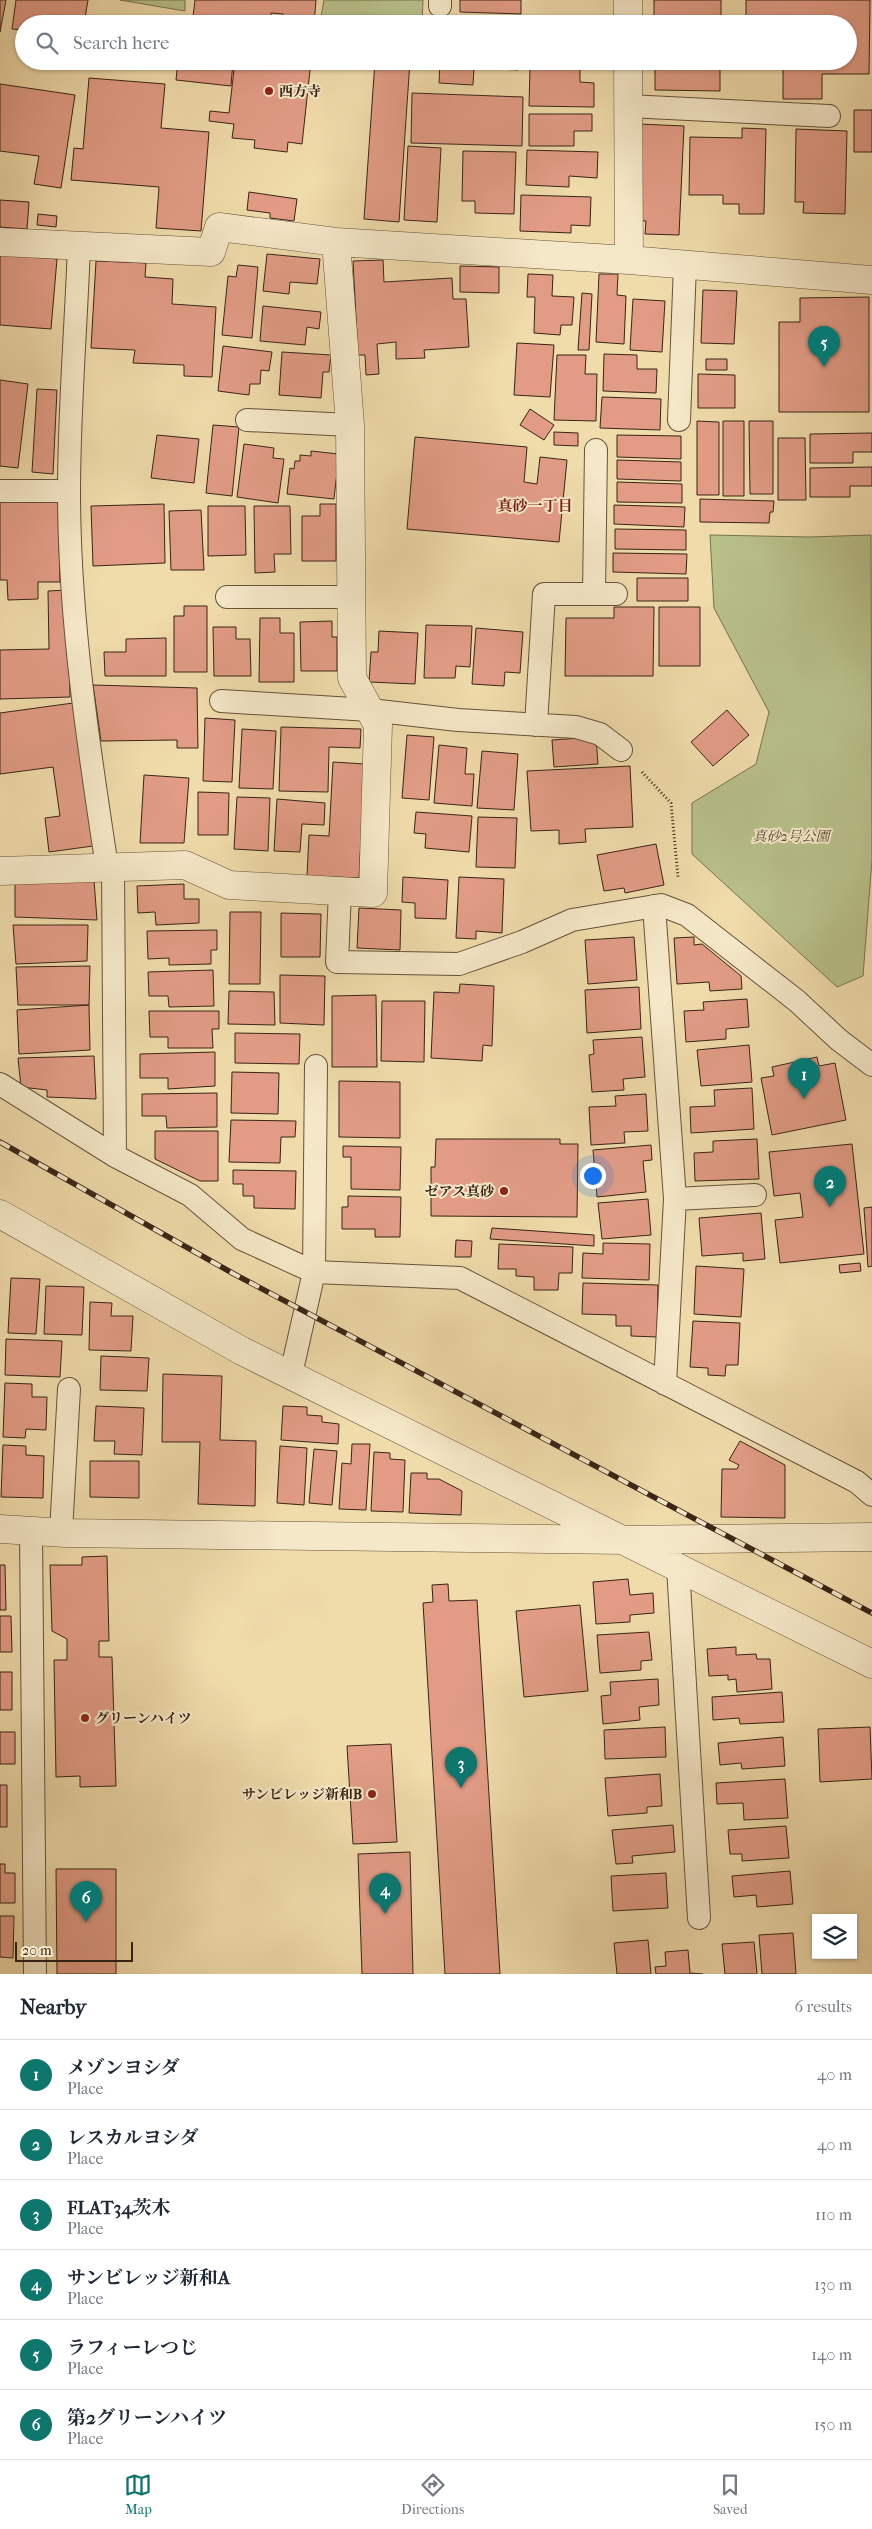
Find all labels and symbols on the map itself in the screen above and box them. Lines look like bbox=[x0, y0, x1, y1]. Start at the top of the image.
place label: 西方寺 bbox=[279, 83, 321, 100]
marker: 西方寺 bbox=[263, 85, 275, 97]
pin: 5 bbox=[808, 326, 840, 367]
district label: 真砂一丁目 bbox=[497, 497, 573, 515]
park label: 真砂2号公園 bbox=[752, 828, 832, 845]
pin: 1 bbox=[788, 1058, 820, 1099]
your location bbox=[580, 1163, 606, 1189]
pin: 2 bbox=[814, 1166, 846, 1207]
place label: ゼアス真砂 bbox=[425, 1183, 494, 1200]
marker: ゼアス真砂 bbox=[498, 1185, 510, 1197]
place label: グリーンハイツ bbox=[95, 1710, 192, 1727]
marker: グリーンハイツ bbox=[79, 1712, 91, 1724]
pin: 3 bbox=[445, 1747, 477, 1788]
place label: サンビレッジ新和B bbox=[242, 1786, 362, 1803]
marker: サンビレッジ新和B bbox=[366, 1788, 378, 1800]
pin: 4 bbox=[369, 1873, 401, 1914]
pin: 6 bbox=[70, 1881, 102, 1922]
scale bar bbox=[15, 1939, 132, 1962]

